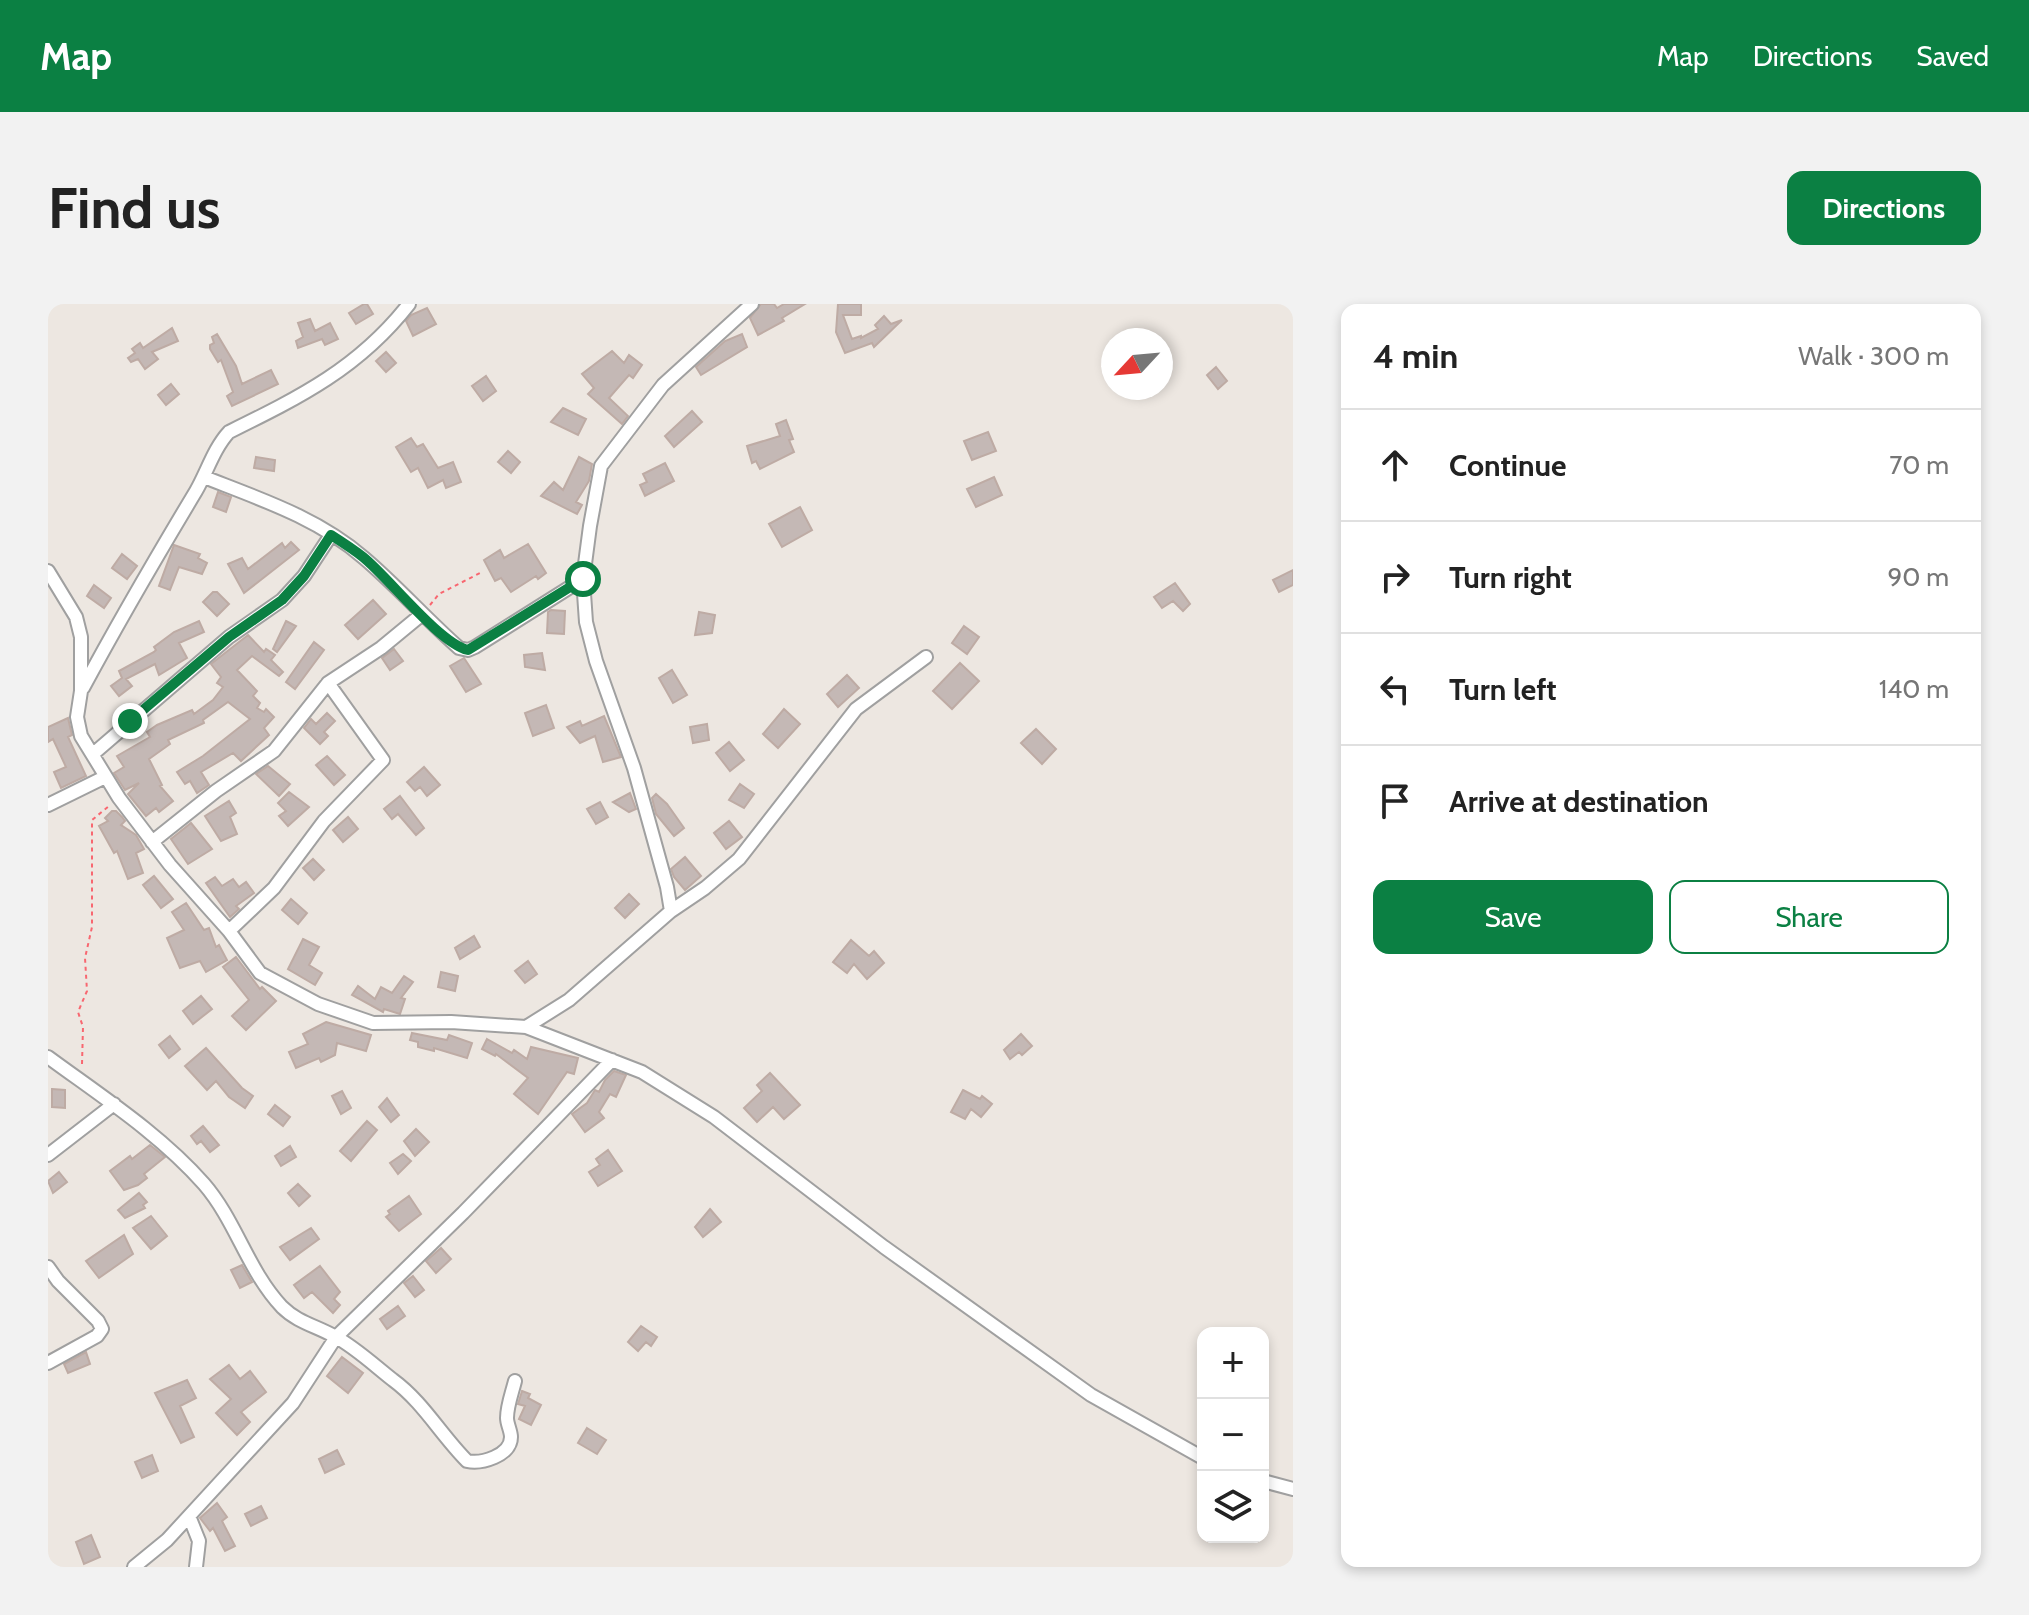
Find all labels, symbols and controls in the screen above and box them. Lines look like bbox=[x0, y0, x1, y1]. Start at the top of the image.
text: Map bbox=[40, 33, 112, 80]
text: Map bbox=[1657, 39, 1709, 73]
text: Directions bbox=[1753, 39, 1872, 73]
text: Saved bbox=[1916, 39, 1989, 73]
button: Directions bbox=[1787, 171, 1981, 245]
text: Find us bbox=[48, 174, 221, 242]
north arrow bbox=[1101, 328, 1173, 400]
text: 4 min bbox=[1373, 335, 1458, 377]
text: Walk · 300 m bbox=[1798, 340, 1949, 372]
icon: ahead bbox=[1373, 443, 1417, 487]
text: Continue bbox=[1449, 447, 1566, 484]
text: 70 m bbox=[1889, 449, 1949, 481]
icon: right bbox=[1373, 555, 1417, 599]
text: Turn right bbox=[1449, 559, 1572, 596]
route start bbox=[565, 561, 601, 597]
text: 90 m bbox=[1887, 561, 1949, 593]
icon: left bbox=[1373, 667, 1417, 711]
text: Turn left bbox=[1449, 671, 1557, 708]
text: 140 m bbox=[1879, 673, 1949, 705]
route end bbox=[112, 703, 148, 739]
icon: arrive bbox=[1373, 779, 1417, 823]
text: Arrive at destination bbox=[1449, 783, 1709, 820]
button: Save bbox=[1373, 880, 1653, 954]
button: Share bbox=[1669, 880, 1949, 954]
map controls bbox=[1197, 1327, 1269, 1543]
button: + bbox=[1197, 1327, 1269, 1399]
button: − bbox=[1197, 1399, 1269, 1471]
button: layers bbox=[1197, 1471, 1269, 1543]

